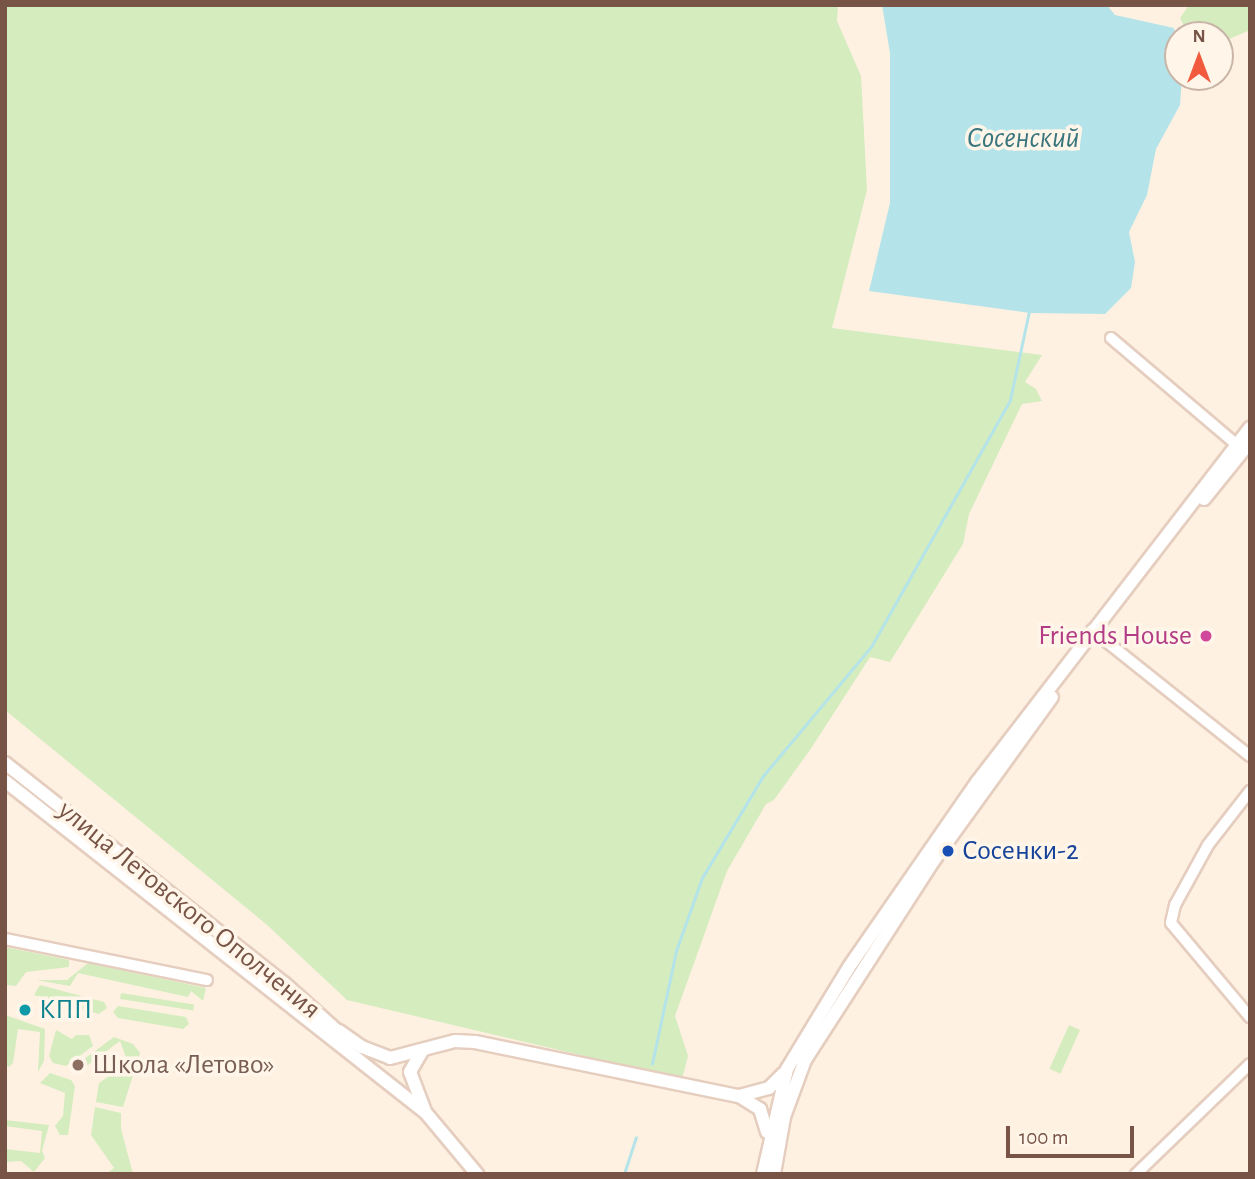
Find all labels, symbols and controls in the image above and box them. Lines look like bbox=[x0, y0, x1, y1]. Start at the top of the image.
north arrow bbox=[1164, 21, 1234, 91]
text: N bbox=[1192, 27, 1206, 46]
water label: Сосенский bbox=[967, 120, 1079, 156]
place label: Friends House bbox=[1038, 619, 1192, 653]
marker: Friends House bbox=[1198, 628, 1214, 644]
street label: улица Летовского Ополчения bbox=[51, 794, 327, 1026]
place label: Сосенки-2 bbox=[962, 834, 1079, 868]
marker: Сосенки-2 bbox=[940, 843, 956, 859]
place label: КПП bbox=[39, 993, 92, 1027]
marker: КПП bbox=[17, 1002, 33, 1018]
place label: Школа «Летово» bbox=[92, 1048, 275, 1082]
marker: Школа «Летово» bbox=[70, 1057, 86, 1073]
scale bar bbox=[1010, 1112, 1138, 1156]
text: 100 m bbox=[1019, 1127, 1069, 1148]

